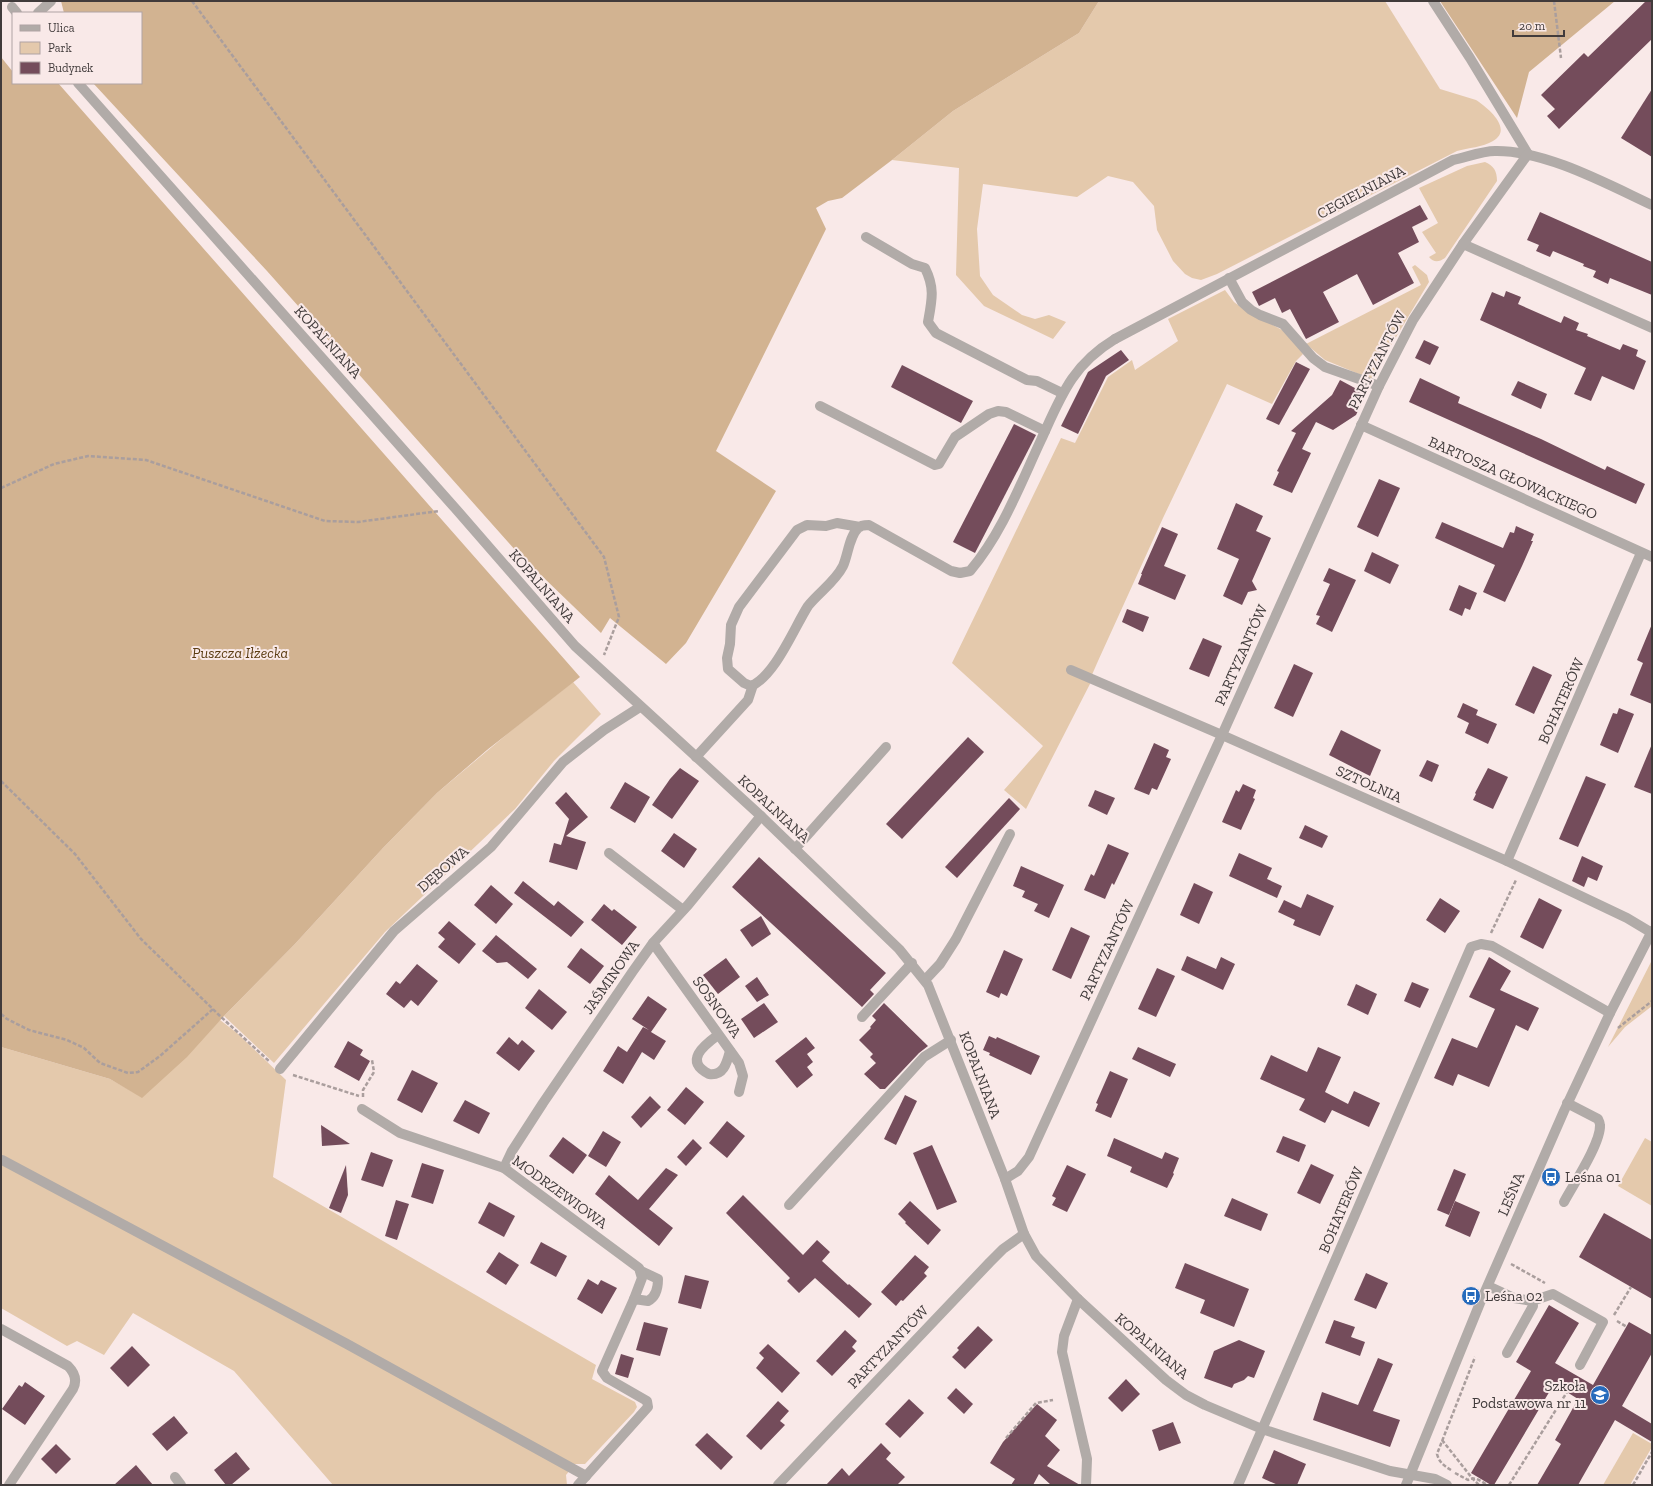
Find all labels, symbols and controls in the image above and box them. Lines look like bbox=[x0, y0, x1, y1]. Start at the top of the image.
legend bbox=[12, 12, 142, 84]
scale bar bbox=[1513, 12, 1564, 38]
text: 20 m bbox=[1519, 19, 1546, 33]
text: Ulica bbox=[48, 21, 75, 35]
text: Park bbox=[48, 41, 73, 55]
text: Budynek bbox=[48, 61, 94, 75]
street label: CEGIELNIANA bbox=[1314, 161, 1408, 223]
street label: KOPALNIANA bbox=[291, 302, 366, 382]
street label: PARTYZANTÓW bbox=[1344, 308, 1410, 412]
street label: BARTOSZA GŁOWACKIEGO bbox=[1426, 433, 1600, 523]
street label: KOPALNIANA bbox=[505, 545, 579, 627]
street label: PARTYZANTÓW bbox=[1211, 602, 1271, 708]
park label: Puszcza Iłżecka bbox=[192, 644, 288, 662]
street label: BOHATERÓW bbox=[1534, 655, 1588, 747]
street label: SZTOLNIA bbox=[1333, 761, 1405, 807]
street label: KOPALNIANA bbox=[734, 771, 814, 847]
street label: DĘBOWA bbox=[414, 842, 472, 896]
street label: PARTYZANTÓW bbox=[1076, 897, 1138, 1003]
street label: JAŚMINOWA bbox=[579, 936, 643, 1018]
street label: SOSNOWA bbox=[689, 973, 745, 1041]
street label: KOPALNIANA bbox=[955, 1029, 1005, 1121]
street label: MODRZEWIOWA bbox=[509, 1151, 611, 1233]
street label: BOHATERÓW bbox=[1315, 1164, 1367, 1256]
bus stop icon: Leśna 01 bbox=[1540, 1166, 1562, 1188]
place label: Leśna 01 bbox=[1565, 1168, 1621, 1186]
street label: LEŚNA bbox=[1494, 1169, 1528, 1218]
bus stop icon: Leśna 02 bbox=[1460, 1285, 1482, 1307]
place label: Leśna 02 bbox=[1485, 1287, 1543, 1305]
street label: PARTYZANTÓW bbox=[844, 1302, 932, 1392]
street label: KOPALNIANA bbox=[1111, 1309, 1193, 1383]
place label: Szkoła Podstawowa nr 11 bbox=[1472, 1377, 1586, 1412]
school or university icon: Szkoła Podstawowa nr 11 bbox=[1589, 1384, 1611, 1406]

